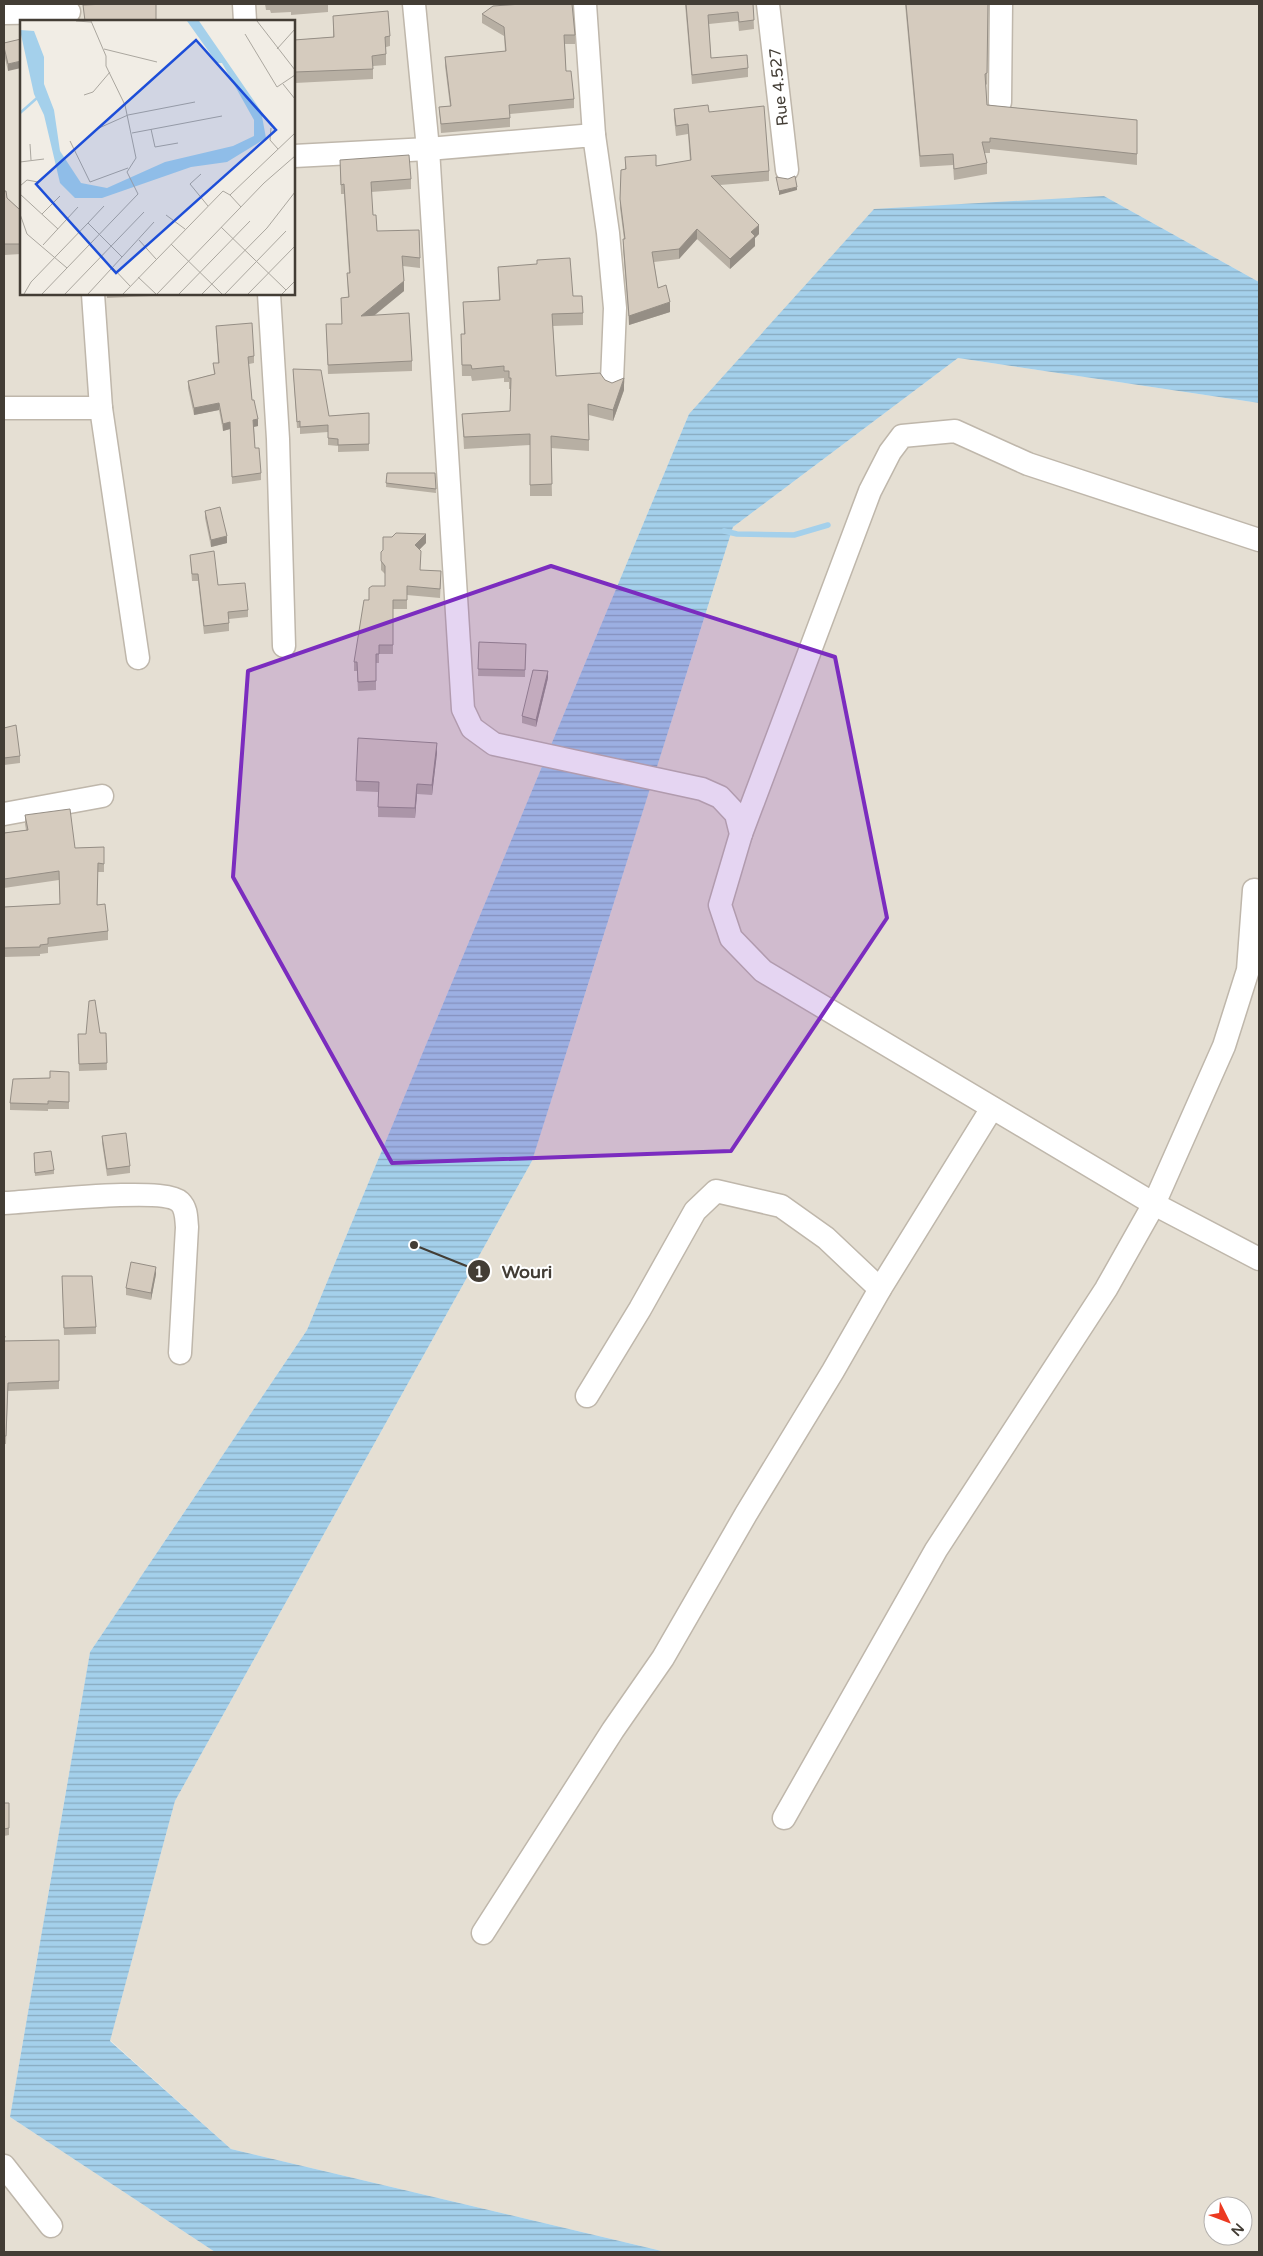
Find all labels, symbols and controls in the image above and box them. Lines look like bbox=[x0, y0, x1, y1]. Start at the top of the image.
inset map bbox=[20, 20, 295, 295]
street label: Rue 4.527 bbox=[765, 47, 793, 127]
callout: Wouri bbox=[466, 1255, 562, 1288]
text: Wouri bbox=[502, 1261, 552, 1283]
text: 1 bbox=[474, 1263, 484, 1281]
north arrow bbox=[1203, 2196, 1253, 2246]
text: N bbox=[1227, 2219, 1247, 2239]

